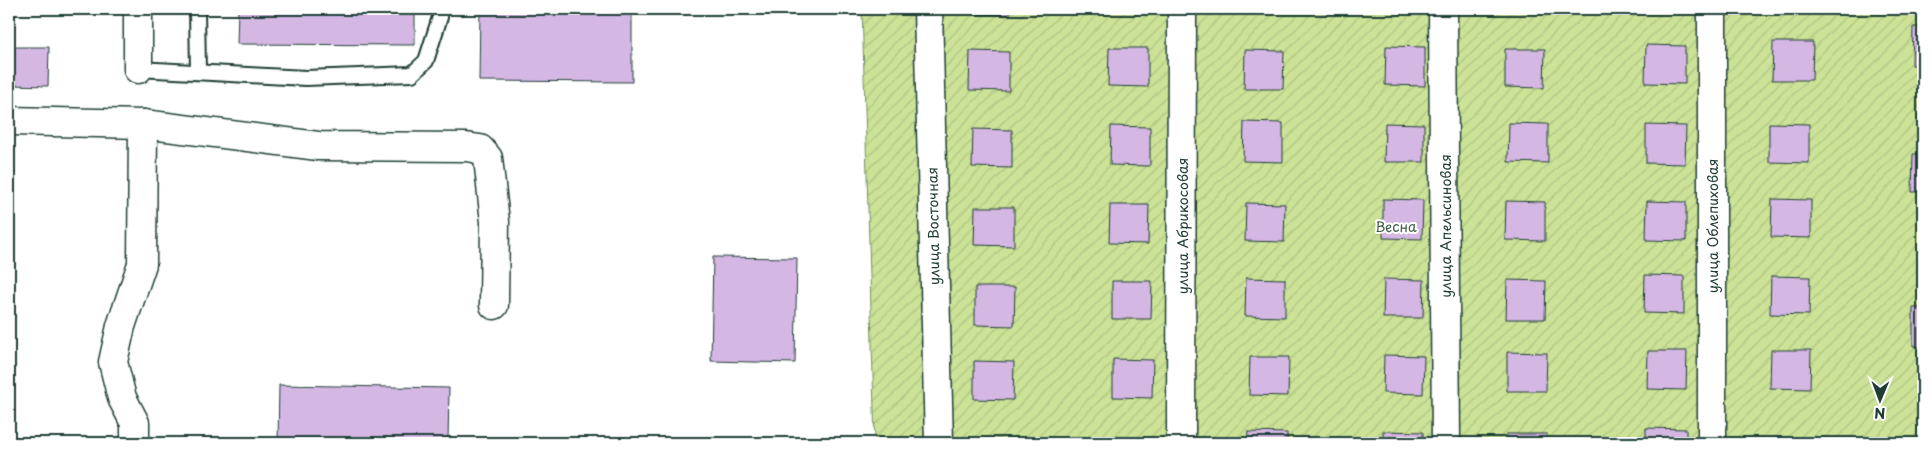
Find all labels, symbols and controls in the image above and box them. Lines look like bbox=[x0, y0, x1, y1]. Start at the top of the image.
street label: улица Апельсиновая bbox=[1435, 154, 1456, 298]
street label: улица Абрикосовая bbox=[1172, 158, 1193, 294]
street label: улица Облепиховая bbox=[1702, 159, 1723, 293]
street label: улица Восточная bbox=[921, 167, 945, 285]
park label: Весна bbox=[1375, 216, 1417, 237]
north arrow bbox=[1854, 374, 1904, 424]
text: N bbox=[1874, 403, 1885, 424]

